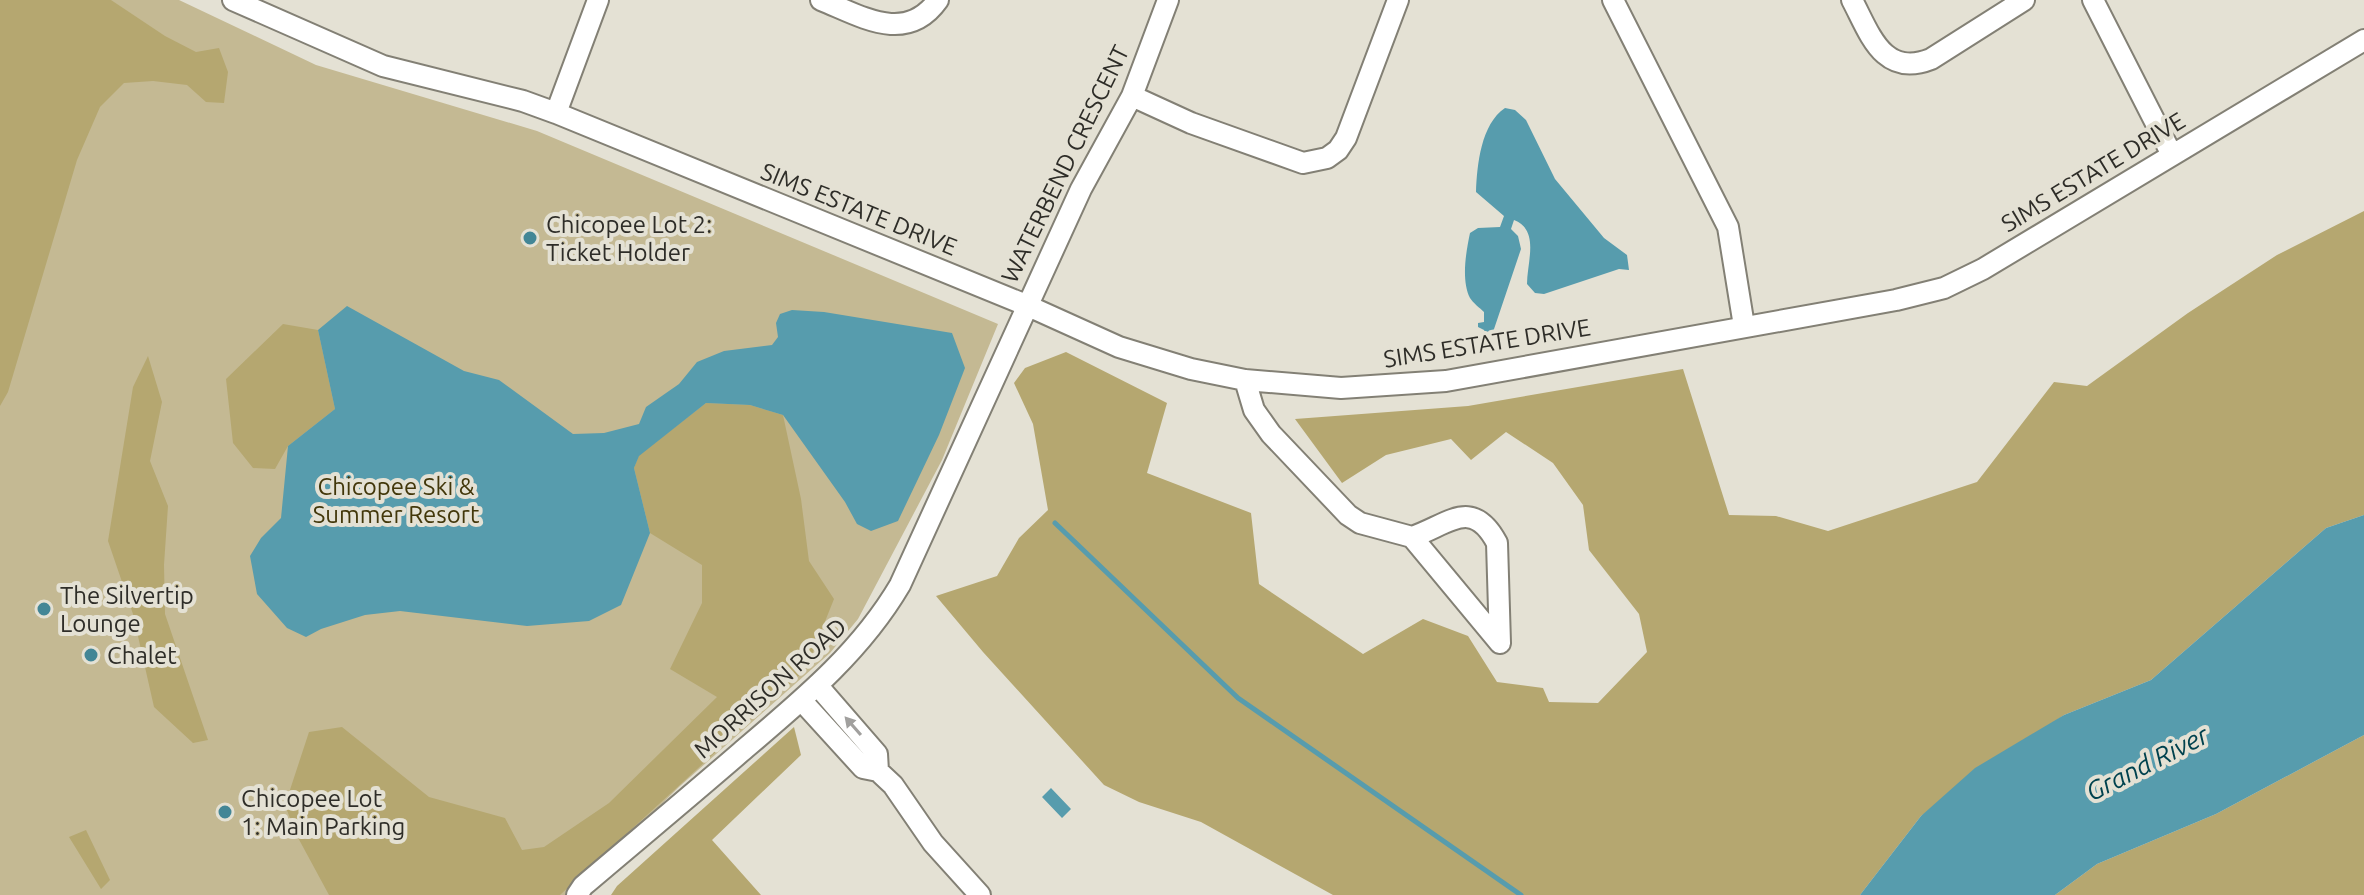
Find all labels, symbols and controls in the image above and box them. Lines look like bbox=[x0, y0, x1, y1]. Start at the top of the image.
street label: WATERBEND CRESCENT bbox=[996, 41, 1134, 287]
street label: SIMS ESTATE DRIVE bbox=[1996, 107, 2190, 237]
street label: SIMS ESTATE DRIVE bbox=[757, 157, 961, 261]
place label: Chicopee Lot 2: Ticket Holder bbox=[546, 211, 712, 266]
marker: Chicopee Lot 2: Ticket Holder bbox=[521, 229, 539, 247]
street label: SIMS ESTATE DRIVE bbox=[1382, 313, 1592, 373]
park label: Chicopee Ski & Summer Resort bbox=[313, 473, 480, 528]
place label: The Silvertip Lounge bbox=[60, 582, 194, 637]
marker: The Silvertip Lounge bbox=[35, 600, 53, 618]
street label: MORRISON ROAD bbox=[688, 613, 852, 763]
place label: Chalet bbox=[107, 642, 177, 669]
marker: Chalet bbox=[82, 646, 100, 664]
one-way arrow bbox=[845, 717, 862, 737]
water label: Grand River bbox=[2081, 719, 2214, 806]
place label: Chicopee Lot 1: Main Parking bbox=[241, 785, 405, 840]
marker: Chicopee Lot 1: Main Parking bbox=[216, 803, 234, 821]

